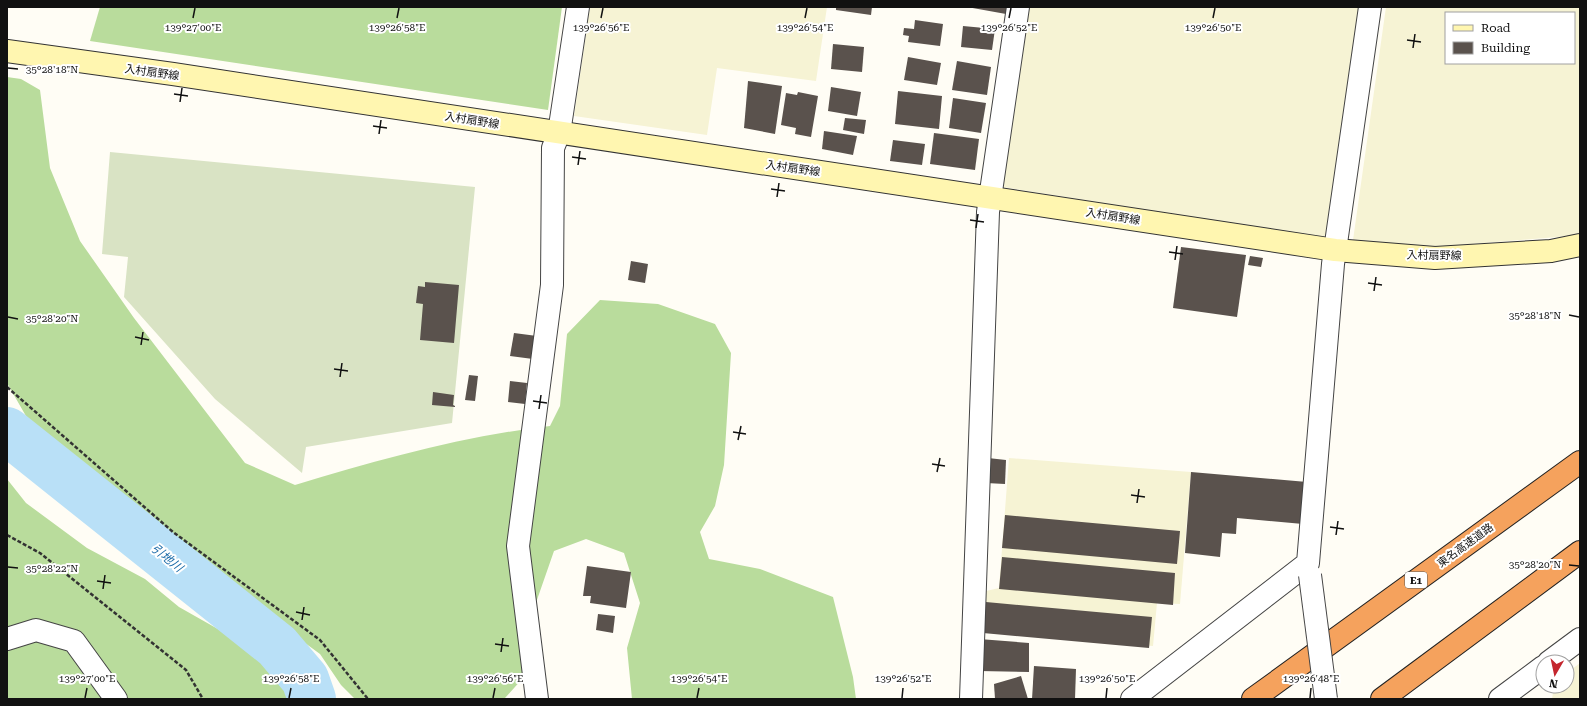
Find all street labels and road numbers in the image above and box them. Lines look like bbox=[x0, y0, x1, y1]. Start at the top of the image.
street label: 入村扇野線 bbox=[124, 62, 180, 83]
street label: 入村扇野線 bbox=[444, 110, 500, 131]
street label: 入村扇野線 bbox=[765, 158, 821, 179]
street label: 入村扇野線 bbox=[1085, 206, 1141, 227]
street label: 入村扇野線 bbox=[1406, 249, 1462, 262]
street label: 東名高速道路 bbox=[1435, 521, 1496, 570]
road number: E1 bbox=[1405, 572, 1427, 588]

